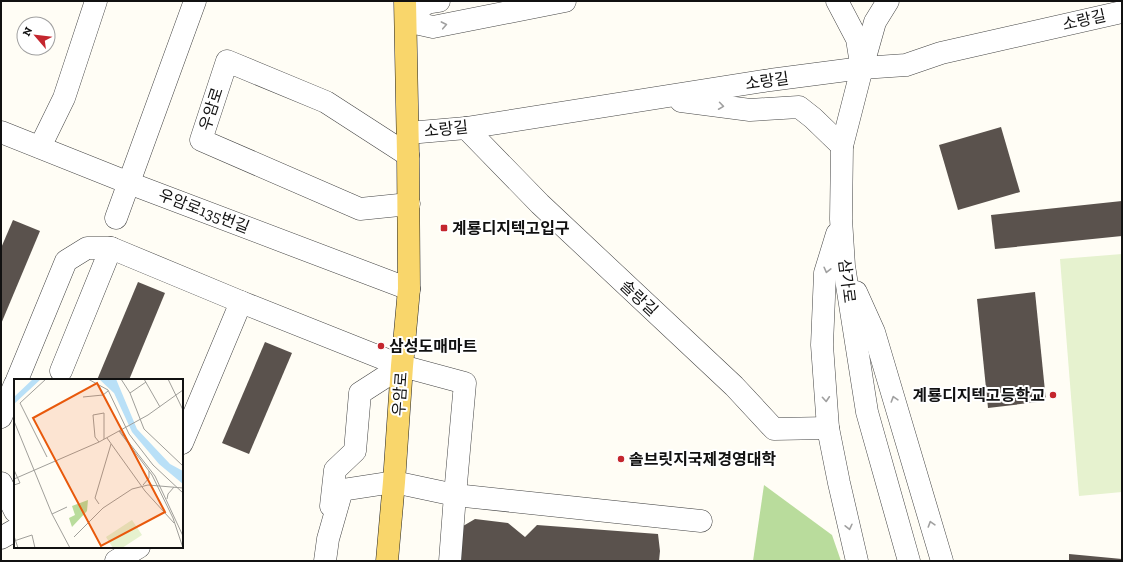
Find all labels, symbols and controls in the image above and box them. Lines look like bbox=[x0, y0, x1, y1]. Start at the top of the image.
street label: 소랑길 bbox=[1060, 6, 1108, 34]
north arrow bbox=[16, 16, 56, 56]
one-way arrow bbox=[441, 21, 447, 29]
text: N bbox=[20, 24, 36, 38]
street label: 소랑길 bbox=[744, 69, 790, 93]
street label: 우암로 bbox=[195, 85, 227, 133]
one-way arrow bbox=[718, 101, 724, 110]
street label: 소랑길 bbox=[423, 117, 469, 141]
street label: 우암로135번길 bbox=[156, 185, 252, 237]
place label: 계룡디지텍고입구 bbox=[452, 219, 570, 238]
marker: 계룡디지텍고입구 bbox=[439, 223, 449, 233]
street label: 삼가로 bbox=[835, 258, 859, 304]
one-way arrow bbox=[823, 267, 831, 273]
street label: 솔랑길 bbox=[616, 276, 662, 320]
place label: 삼성도매마트 bbox=[389, 337, 478, 356]
marker: 삼성도매마트 bbox=[376, 341, 386, 351]
street label: 우암로 bbox=[389, 371, 411, 417]
inset map bbox=[14, 379, 183, 548]
place label: 계룡디지텍고등학교 bbox=[913, 386, 1045, 405]
marker: 계룡디지텍고등학교 bbox=[1048, 390, 1058, 400]
one-way arrow bbox=[822, 396, 830, 402]
one-way arrow bbox=[890, 396, 899, 403]
place label: 솔브릿지국제경영대학 bbox=[629, 450, 776, 469]
marker: 솔브릿지국제경영대학 bbox=[616, 454, 626, 464]
one-way arrow bbox=[927, 520, 936, 527]
one-way arrow bbox=[845, 524, 853, 530]

